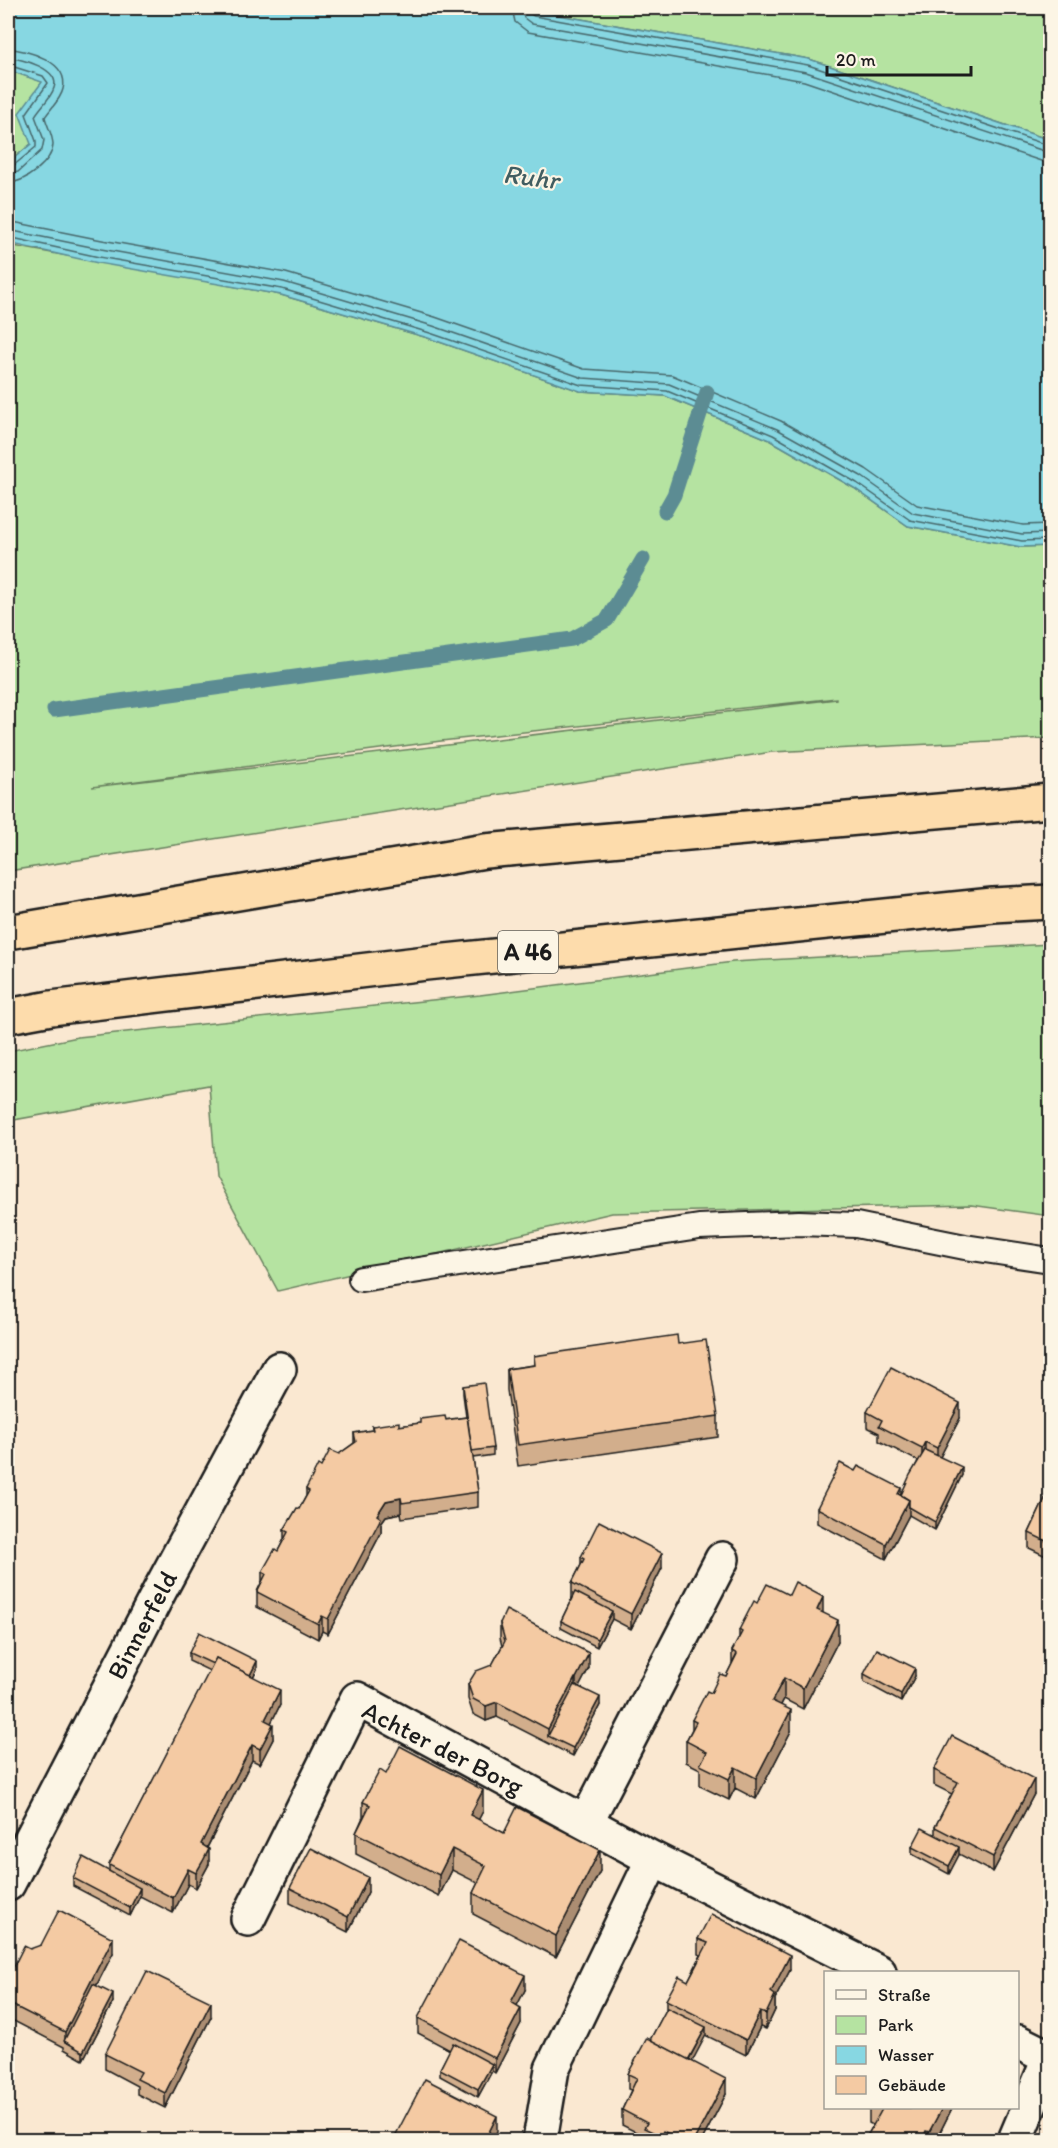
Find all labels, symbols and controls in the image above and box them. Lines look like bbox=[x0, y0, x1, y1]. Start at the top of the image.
scale bar bbox=[827, 39, 971, 77]
text: 20 m bbox=[836, 49, 876, 71]
water label: Ruhr bbox=[501, 157, 564, 197]
road number: A 46 bbox=[498, 931, 558, 973]
street label: Binnerfeld bbox=[100, 1565, 184, 1685]
street label: Achter der Borg bbox=[357, 1694, 530, 1803]
legend bbox=[824, 1971, 1019, 2109]
text: Straße bbox=[878, 1984, 931, 2006]
text: Park bbox=[878, 2014, 913, 2036]
text: Wasser bbox=[878, 2044, 935, 2066]
text: Gebäude bbox=[878, 2074, 946, 2096]

